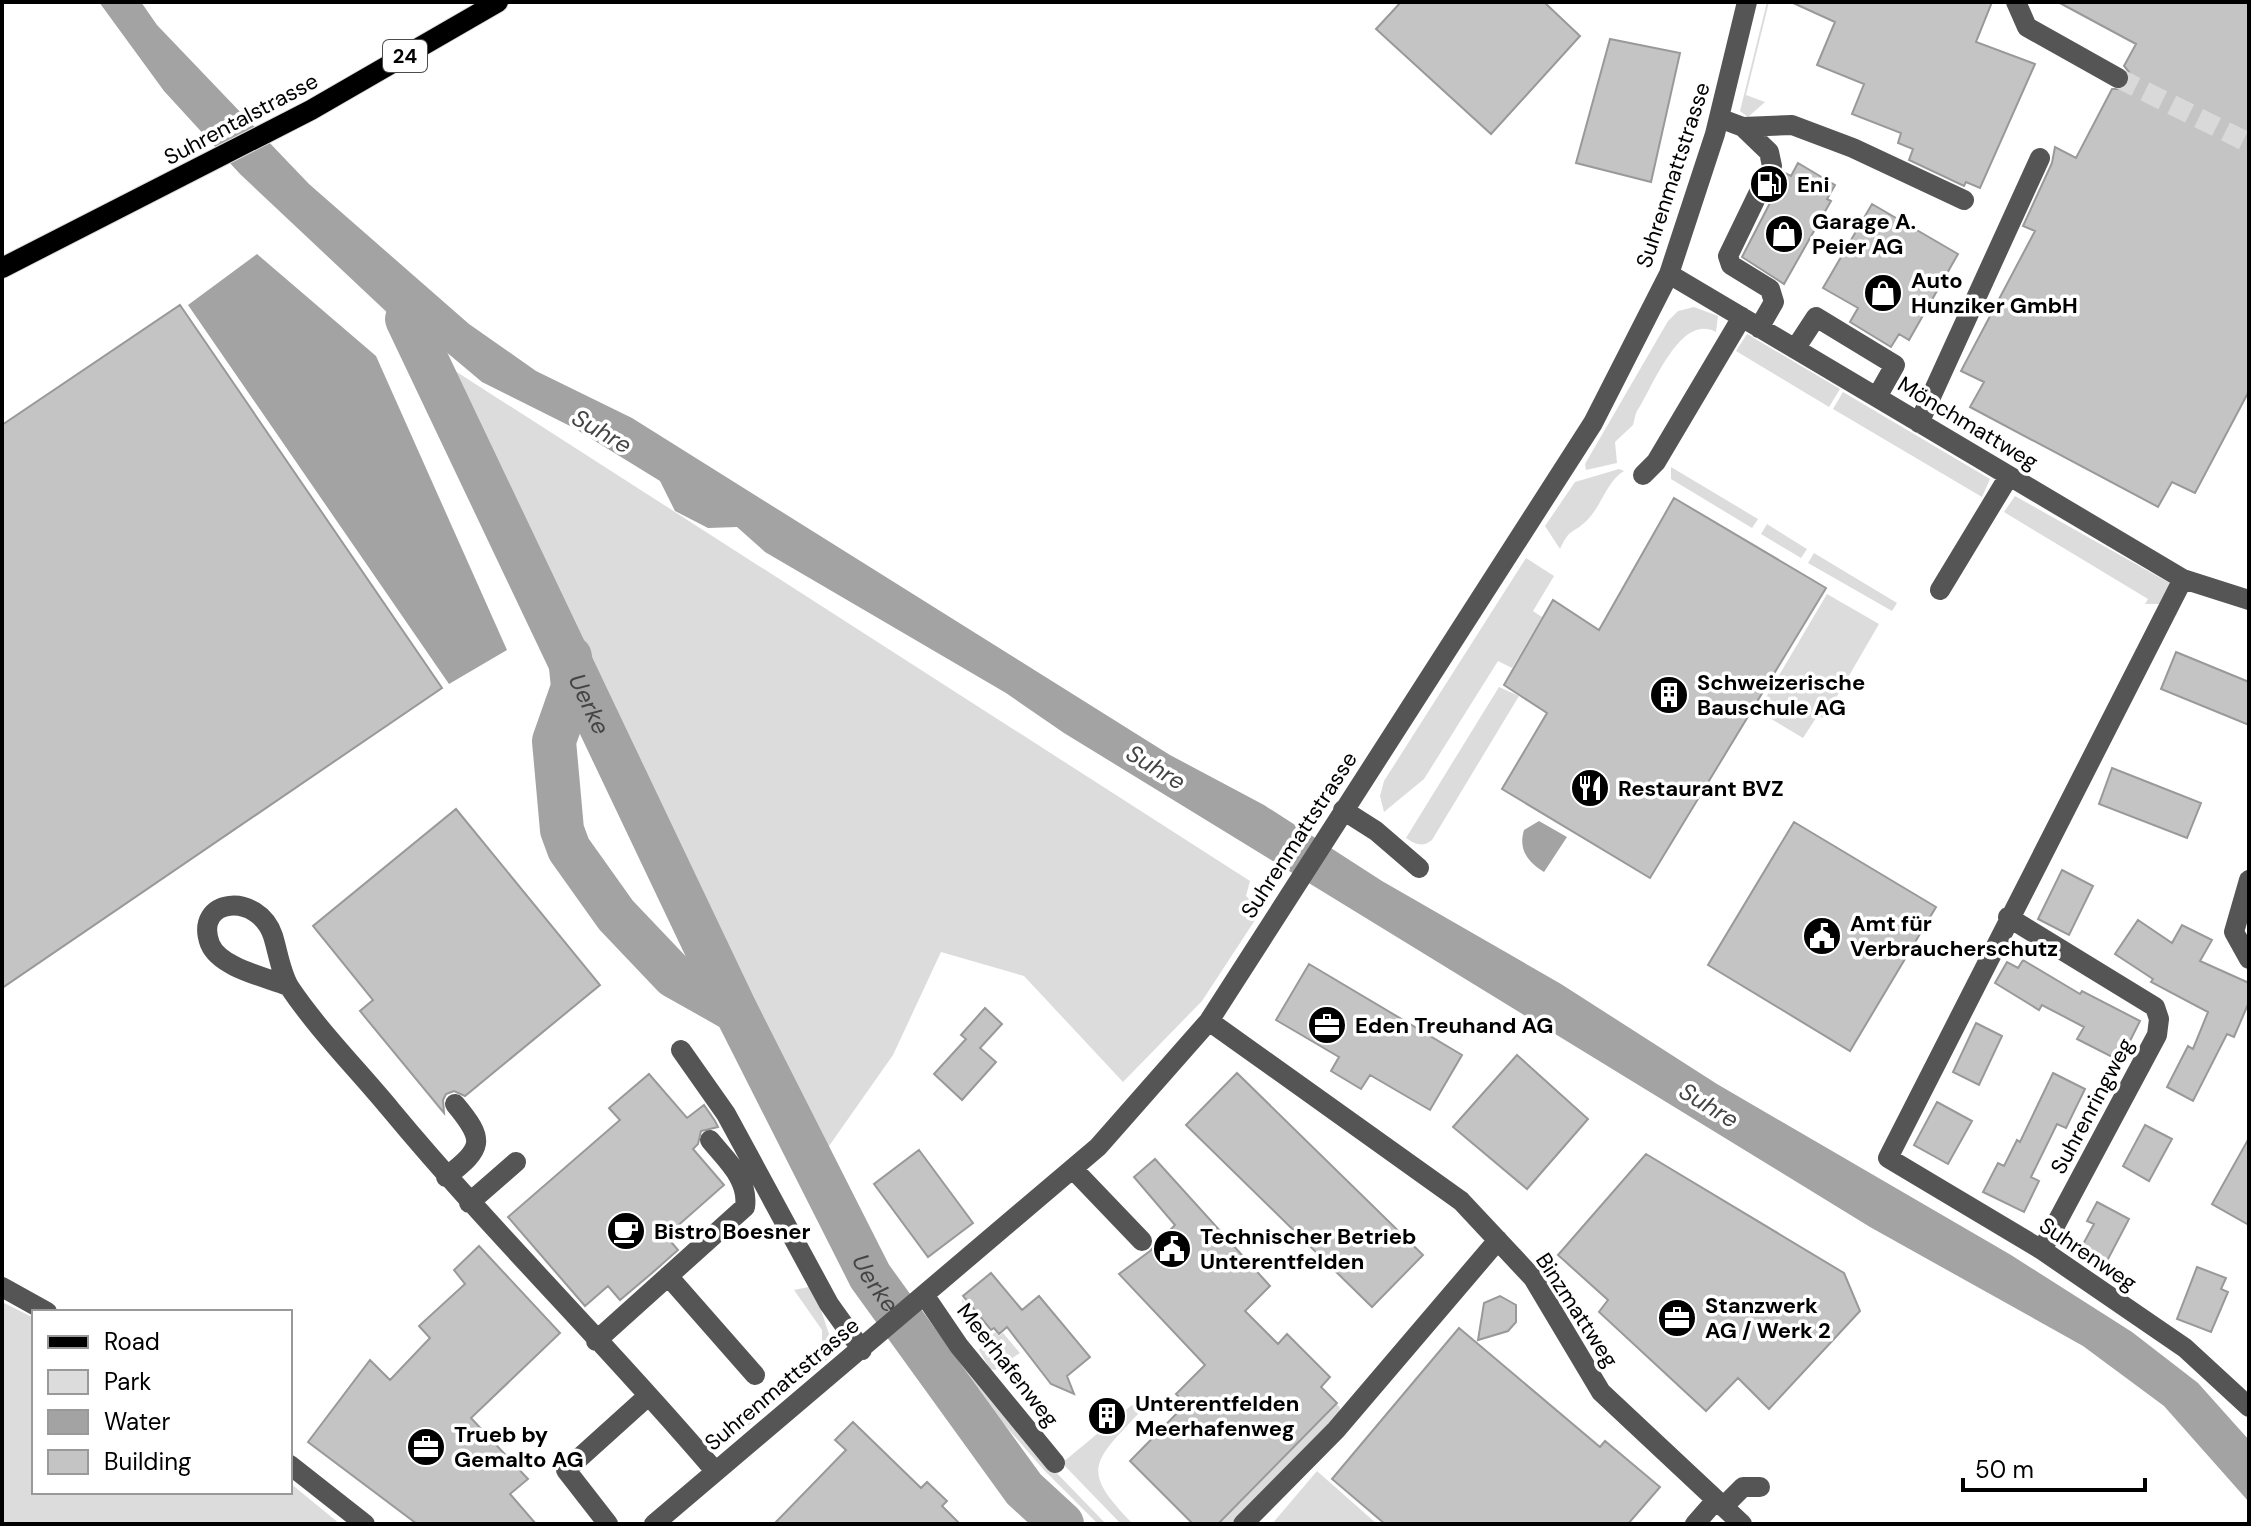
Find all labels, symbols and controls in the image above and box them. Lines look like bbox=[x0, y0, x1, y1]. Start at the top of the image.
road number: 24 bbox=[383, 40, 427, 72]
street label: Suhrentalstrasse bbox=[159, 66, 323, 172]
street label: Suhrenmattstrasse bbox=[1629, 79, 1717, 271]
fuel station icon: Eni bbox=[1748, 163, 1790, 205]
place label: Eni bbox=[1797, 170, 1829, 199]
place label: Garage A. Peier AG bbox=[1812, 207, 1916, 261]
shop icon: Garage A. Peier AG bbox=[1763, 213, 1805, 255]
place label: Auto Hunziker GmbH bbox=[1911, 266, 2078, 320]
shop icon: Auto Hunziker GmbH bbox=[1862, 272, 1904, 314]
street label: Mönchmattweg bbox=[1892, 370, 2044, 476]
water label: Suhre bbox=[567, 402, 637, 460]
water label: Uerke bbox=[562, 668, 618, 739]
place label: Schweizerische Bauschule AG bbox=[1697, 668, 1865, 722]
building icon: Schweizerische Bauschule AG bbox=[1648, 674, 1690, 716]
water label: Suhre bbox=[1121, 737, 1191, 797]
street label: Suhrenmattstrasse bbox=[1234, 746, 1364, 924]
restaurant icon: Restaurant BVZ bbox=[1569, 767, 1611, 809]
place label: Restaurant BVZ bbox=[1618, 774, 1784, 803]
place label: Amt für Verbraucherschutz bbox=[1850, 909, 2058, 963]
public building icon: Amt für Verbraucherschutz bbox=[1801, 915, 1843, 957]
office icon: Eden Treuhand AG bbox=[1306, 1004, 1348, 1046]
place label: Eden Treuhand AG bbox=[1355, 1011, 1553, 1040]
street label: Suhrenringweg bbox=[2044, 1033, 2140, 1179]
water label: Suhre bbox=[1674, 1075, 1744, 1135]
cafe icon: Bistro Boesner bbox=[605, 1210, 647, 1252]
street label: Suhrenweg bbox=[2033, 1211, 2143, 1297]
place label: Bistro Boesner bbox=[654, 1217, 811, 1246]
place label: Technischer Betrieb Unterentfelden bbox=[1200, 1222, 1416, 1276]
public building icon: Technischer Betrieb Unterentfelden bbox=[1151, 1228, 1193, 1270]
street label: Binzmattweg bbox=[1529, 1247, 1625, 1373]
water label: Uerke bbox=[846, 1248, 906, 1318]
place label: Stanzwerk AG / Werk 2 bbox=[1705, 1291, 1831, 1345]
street label: Meerhafenweg bbox=[951, 1297, 1065, 1433]
office icon: Stanzwerk AG / Werk 2 bbox=[1656, 1297, 1698, 1339]
legend bbox=[32, 1310, 292, 1494]
street label: Suhrenmattstrasse bbox=[699, 1311, 865, 1457]
text: Road bbox=[104, 1326, 160, 1357]
text: Park bbox=[104, 1366, 151, 1397]
place label: Unterentfelden Meerhafenweg bbox=[1135, 1389, 1299, 1443]
building icon: Unterentfelden Meerhafenweg bbox=[1086, 1395, 1128, 1437]
text: Water bbox=[104, 1406, 170, 1437]
place label: Trueb by Gemalto AG bbox=[454, 1420, 584, 1474]
office icon: Trueb by Gemalto AG bbox=[405, 1426, 447, 1468]
scale bar bbox=[1963, 1442, 2145, 1492]
text: Building bbox=[104, 1446, 191, 1477]
text: 50 m bbox=[1975, 1454, 2034, 1485]

